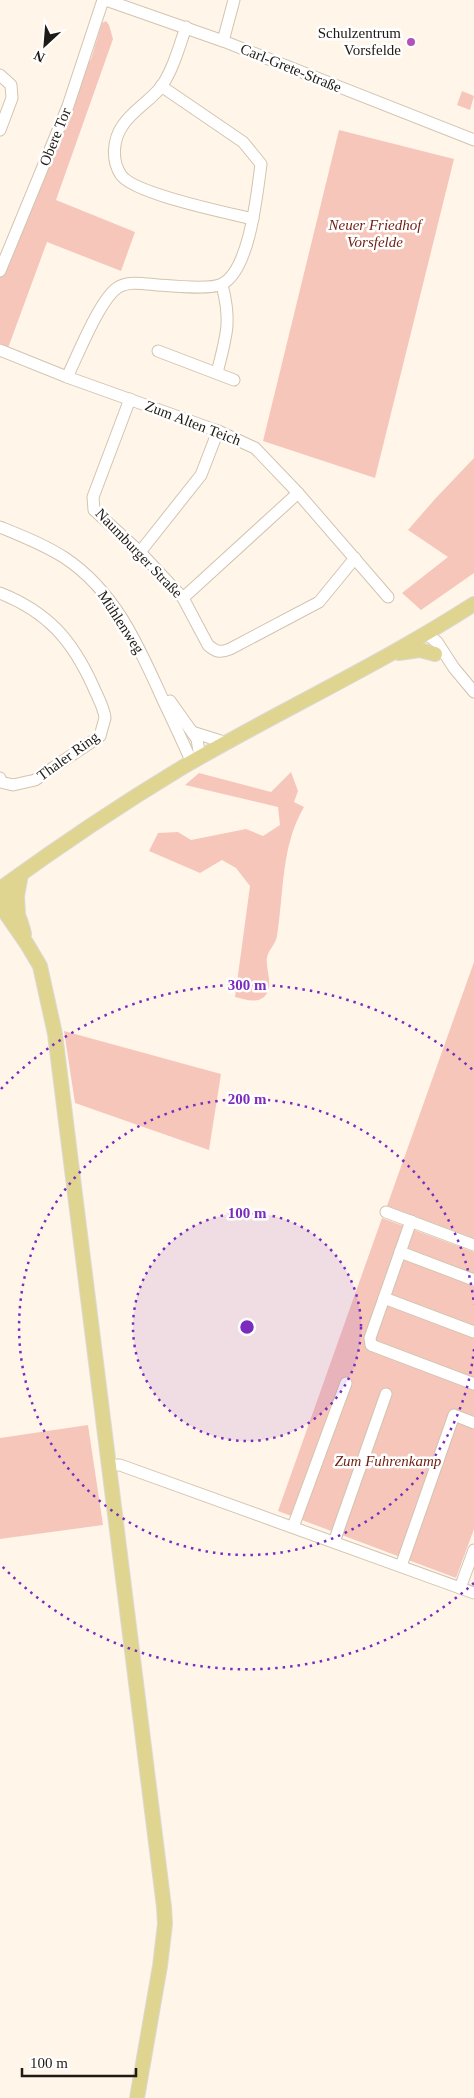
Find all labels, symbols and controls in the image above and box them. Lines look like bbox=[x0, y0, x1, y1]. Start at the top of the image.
north arrow bbox=[20, 20, 70, 70]
place label: Schulzentrum Vorsfelde bbox=[318, 25, 401, 58]
marker: Schulzentrum Vorsfelde bbox=[405, 36, 417, 48]
street label: Carl-Grete-Straße bbox=[238, 40, 344, 96]
text: N bbox=[32, 47, 47, 65]
street label: Obere Tor bbox=[36, 106, 74, 168]
park label: Neuer Friedhof Vorsfelde bbox=[328, 217, 423, 250]
street label: Zum Alten Teich bbox=[143, 397, 244, 449]
street label: Naumburger Straße bbox=[92, 505, 186, 601]
street label: Mühlenweg bbox=[95, 588, 147, 657]
street label: Thaler Ring bbox=[34, 728, 102, 784]
text: 300 m bbox=[228, 977, 267, 993]
text: 200 m bbox=[228, 1091, 267, 1107]
text: 100 m bbox=[228, 1205, 267, 1221]
centre of rings bbox=[238, 1318, 256, 1336]
park label: Zum Fuhrenkamp bbox=[335, 1453, 442, 1469]
scale bar bbox=[22, 2046, 136, 2078]
text: 100 m bbox=[30, 2055, 68, 2071]

